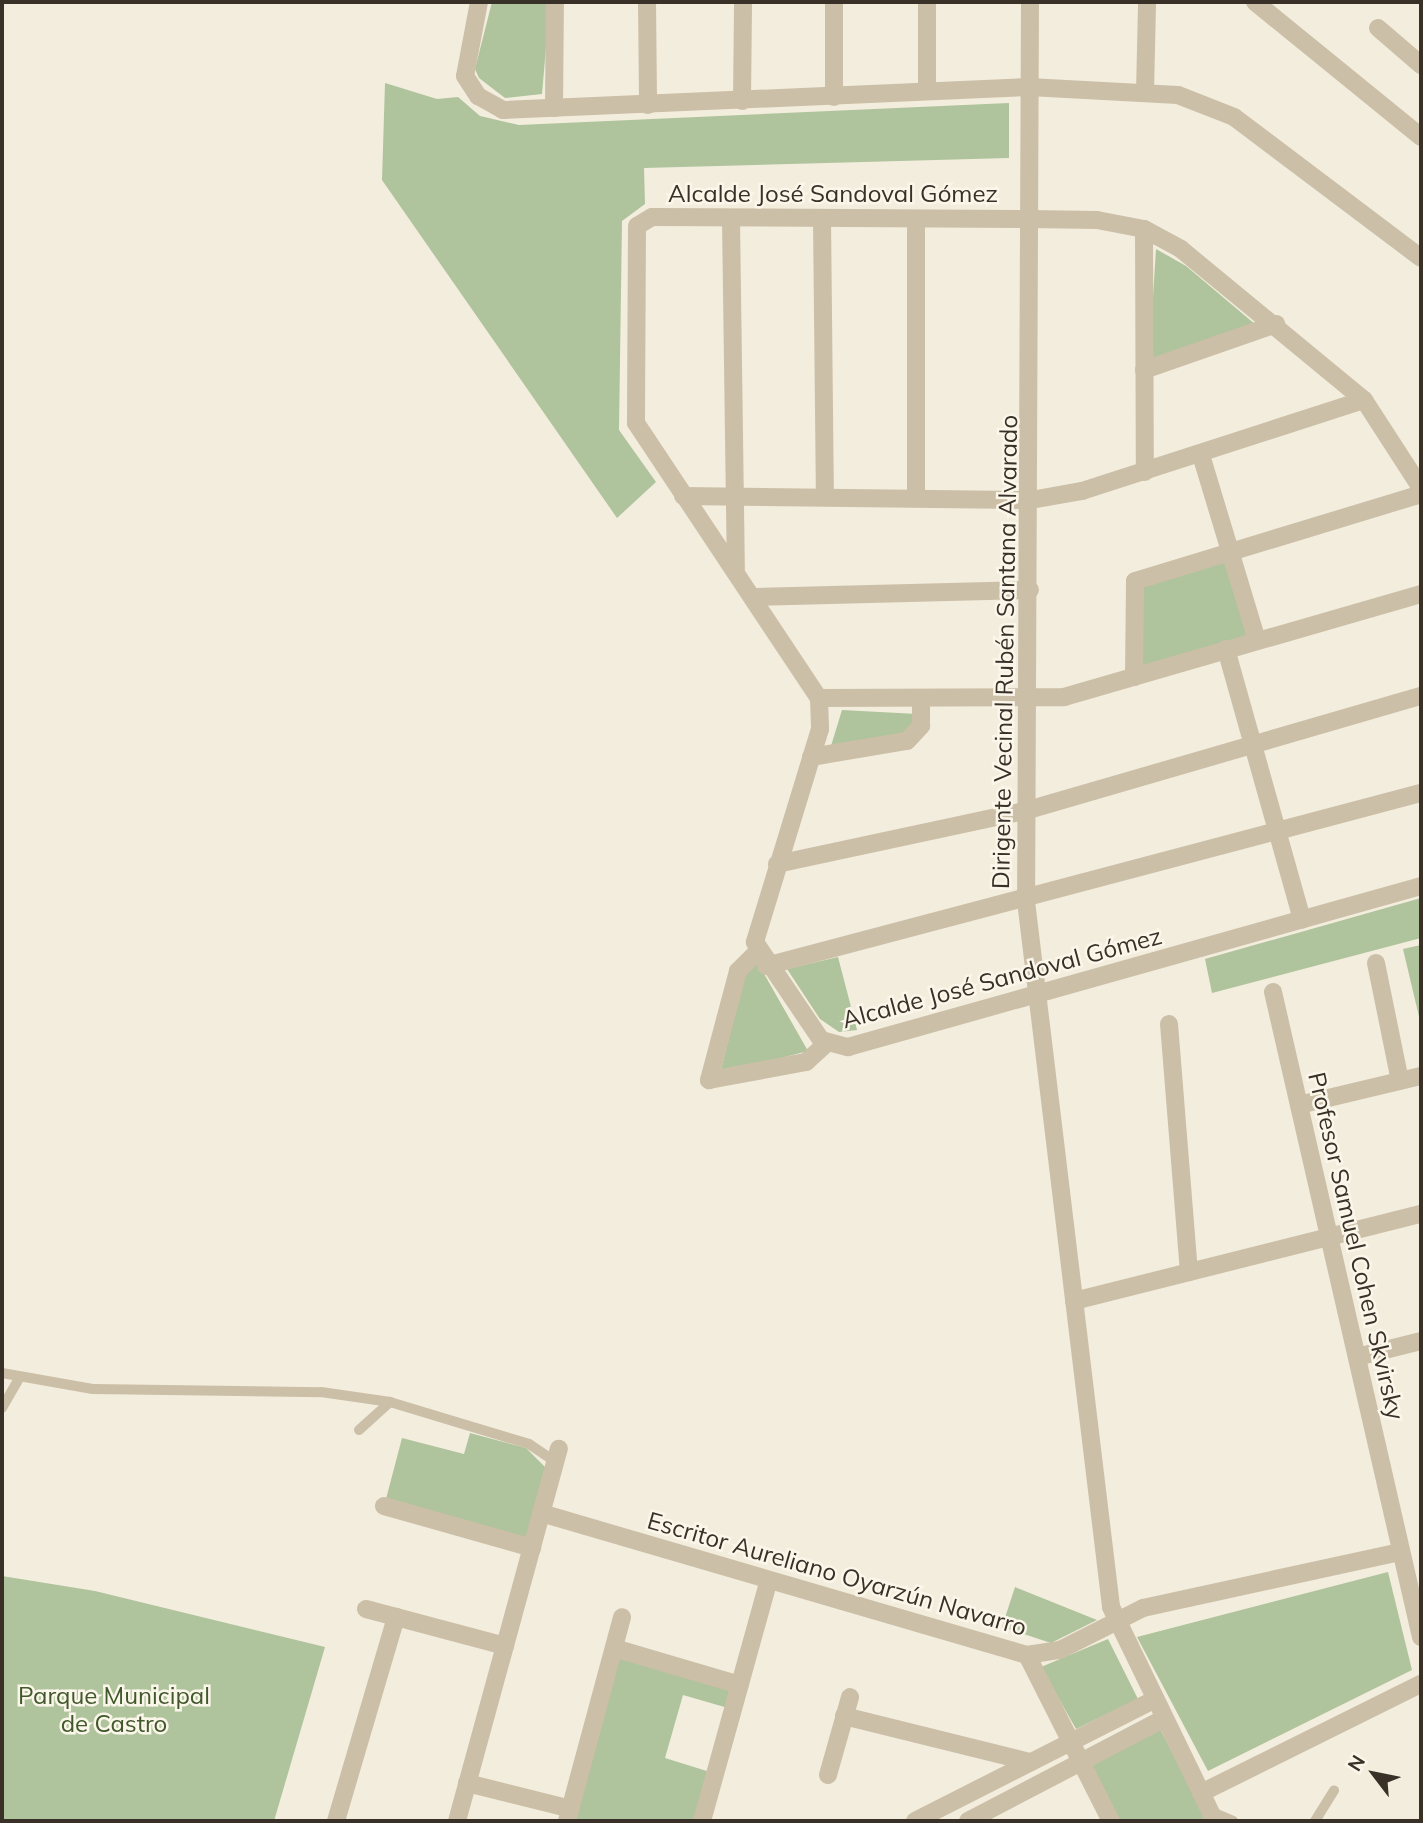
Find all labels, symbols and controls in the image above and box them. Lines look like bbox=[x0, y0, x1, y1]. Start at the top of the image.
street label: Alcalde José Sandoval Gómez bbox=[668, 180, 998, 208]
street label: Dirigente Vecinal Rubén Santana Alvarado bbox=[986, 415, 1024, 889]
street label: Alcalde José Sandoval Gómez bbox=[839, 921, 1165, 1035]
street label: Profesor Samuel Cohen Skvirsky bbox=[1302, 1070, 1410, 1422]
street label: Escritor Aureliano Oyarzún Navarro bbox=[644, 1506, 1030, 1642]
park label: Parque Municipal de Castro bbox=[18, 1682, 210, 1738]
north arrow bbox=[1339, 1739, 1409, 1809]
text: N bbox=[1342, 1750, 1370, 1775]

